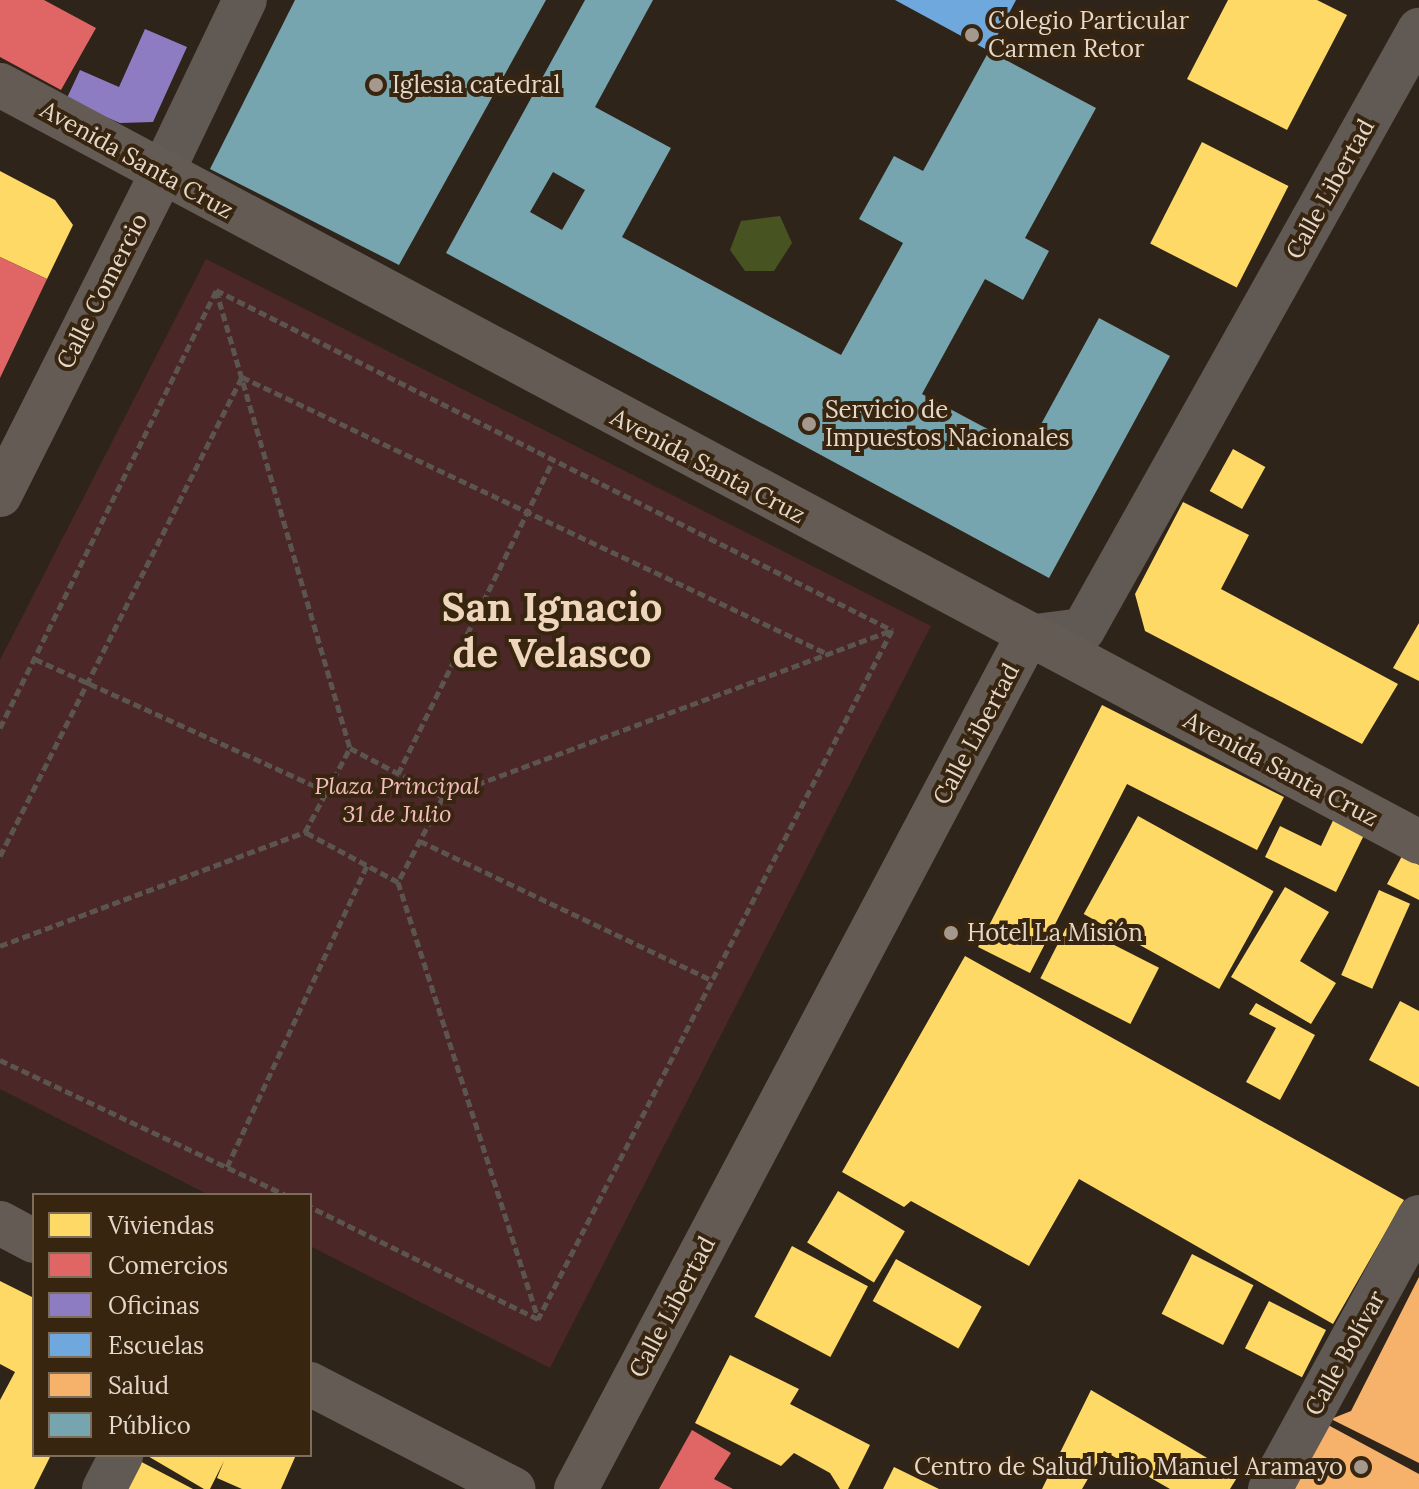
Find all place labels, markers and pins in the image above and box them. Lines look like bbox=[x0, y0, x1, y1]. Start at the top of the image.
place label: Colegio Particular Carmen Retor bbox=[988, 7, 1189, 63]
marker: Colegio Particular Carmen Retor bbox=[963, 26, 981, 44]
place label: Iglesia catedral bbox=[392, 71, 560, 99]
marker: Iglesia catedral bbox=[367, 76, 385, 94]
place label: Servicio de Impuestos Nacionales bbox=[825, 396, 1070, 452]
marker: Servicio de Impuestos Nacionales bbox=[800, 415, 818, 433]
place label: Hotel La Misión bbox=[967, 919, 1143, 947]
marker: Hotel La Misión bbox=[942, 924, 960, 942]
place label: Centro de Salud Julio Manuel Aramayo bbox=[914, 1453, 1343, 1481]
marker: Centro de Salud Julio Manuel Aramayo bbox=[1350, 1456, 1372, 1478]

